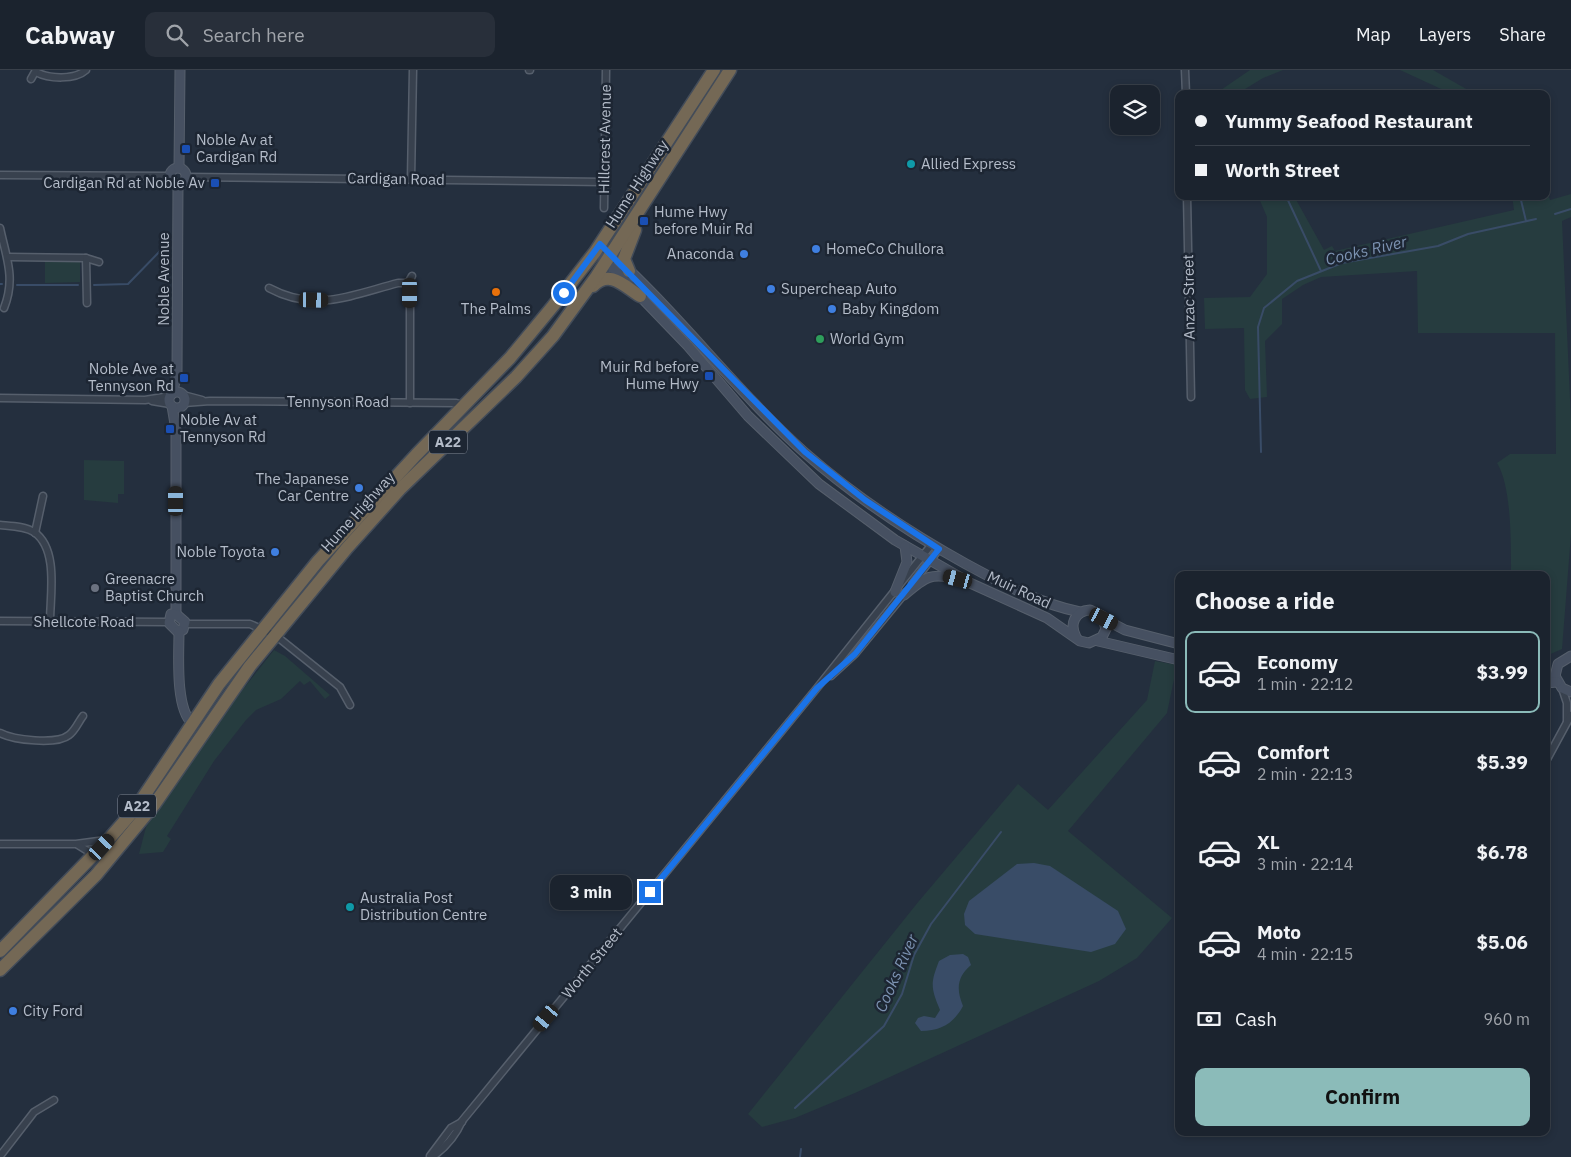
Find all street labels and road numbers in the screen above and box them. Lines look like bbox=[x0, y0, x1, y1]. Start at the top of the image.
street label: Hillcrest Avenue bbox=[594, 84, 615, 194]
street label: Hume Highway bbox=[601, 136, 672, 231]
street label: Cardigan Road bbox=[347, 168, 445, 189]
street label: Noble Avenue bbox=[154, 232, 173, 326]
street label: Anzac Street bbox=[1178, 254, 1199, 340]
street label: Tennyson Road bbox=[287, 392, 389, 411]
road number: A22 bbox=[429, 431, 467, 454]
street label: Hume Highway bbox=[317, 467, 399, 556]
street label: Muir Road bbox=[984, 567, 1054, 613]
street label: Shellcote Road bbox=[34, 612, 134, 631]
road number: A22 bbox=[118, 794, 156, 818]
street label: Worth Street bbox=[557, 923, 626, 1002]

